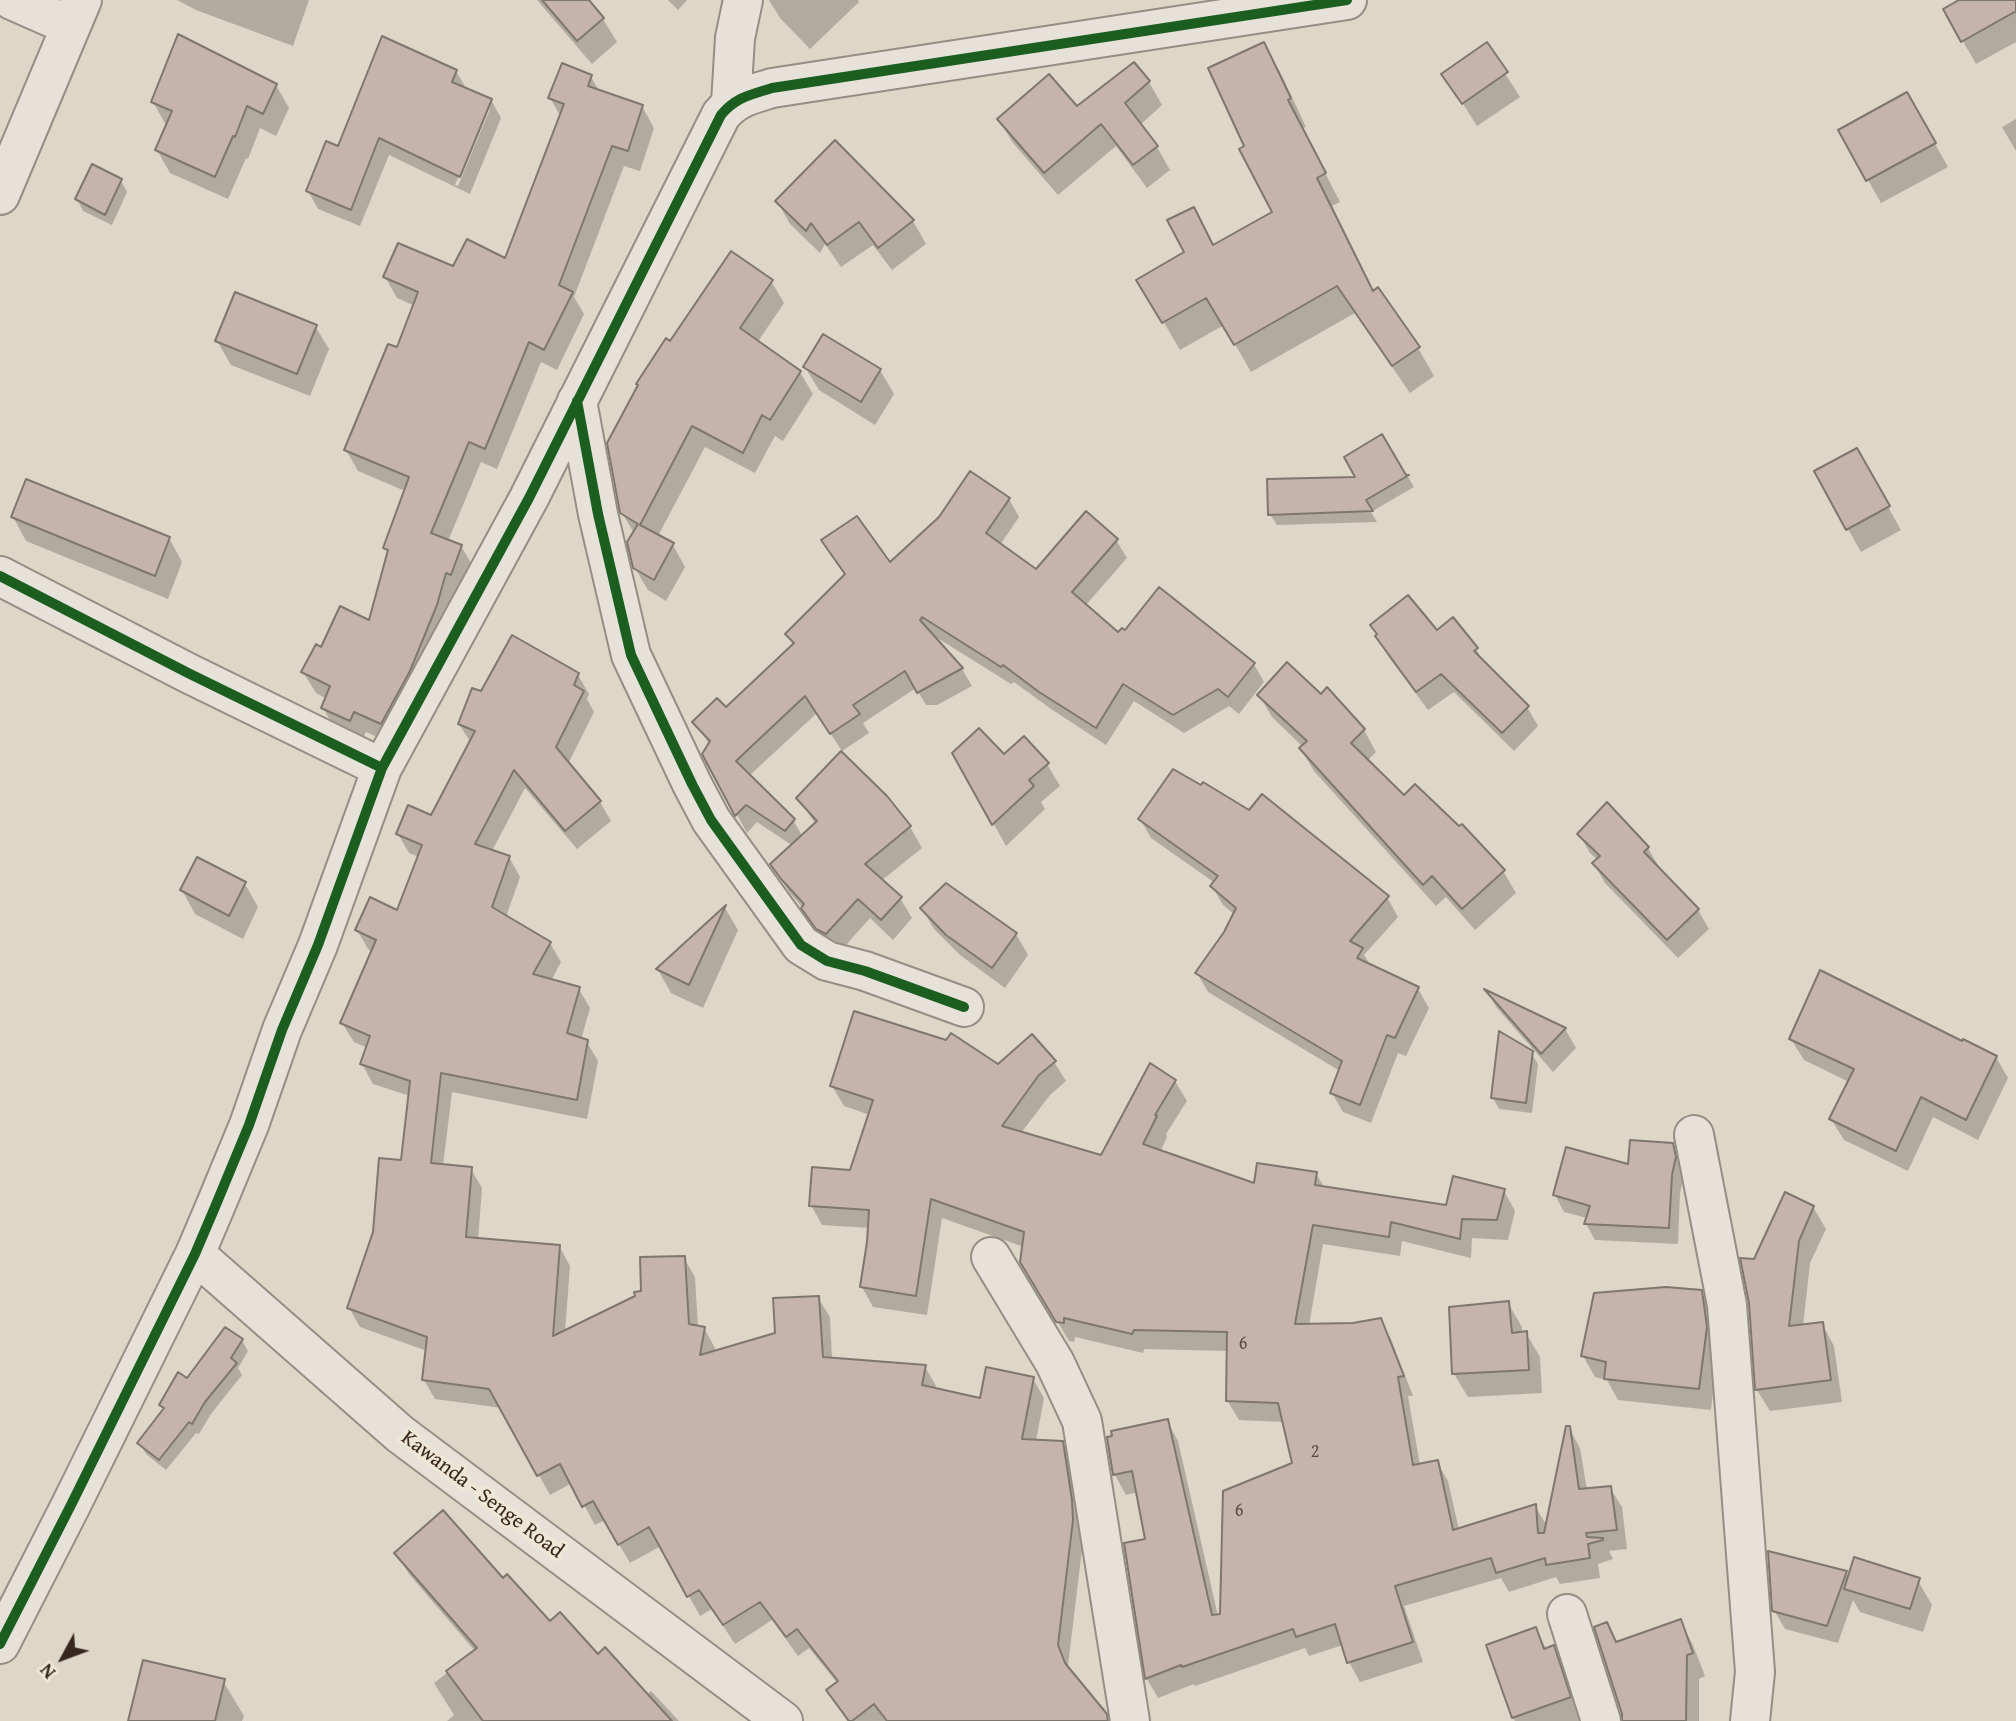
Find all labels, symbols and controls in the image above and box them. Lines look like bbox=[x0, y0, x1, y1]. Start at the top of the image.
house number: 6 bbox=[1239, 1333, 1247, 1355]
street label: Kawanda - Senge Road bbox=[396, 1426, 568, 1564]
house number: 2 bbox=[1311, 1441, 1319, 1463]
house number: 6 bbox=[1235, 1500, 1243, 1522]
north arrow bbox=[28, 1623, 98, 1693]
text: N bbox=[32, 1658, 62, 1686]

